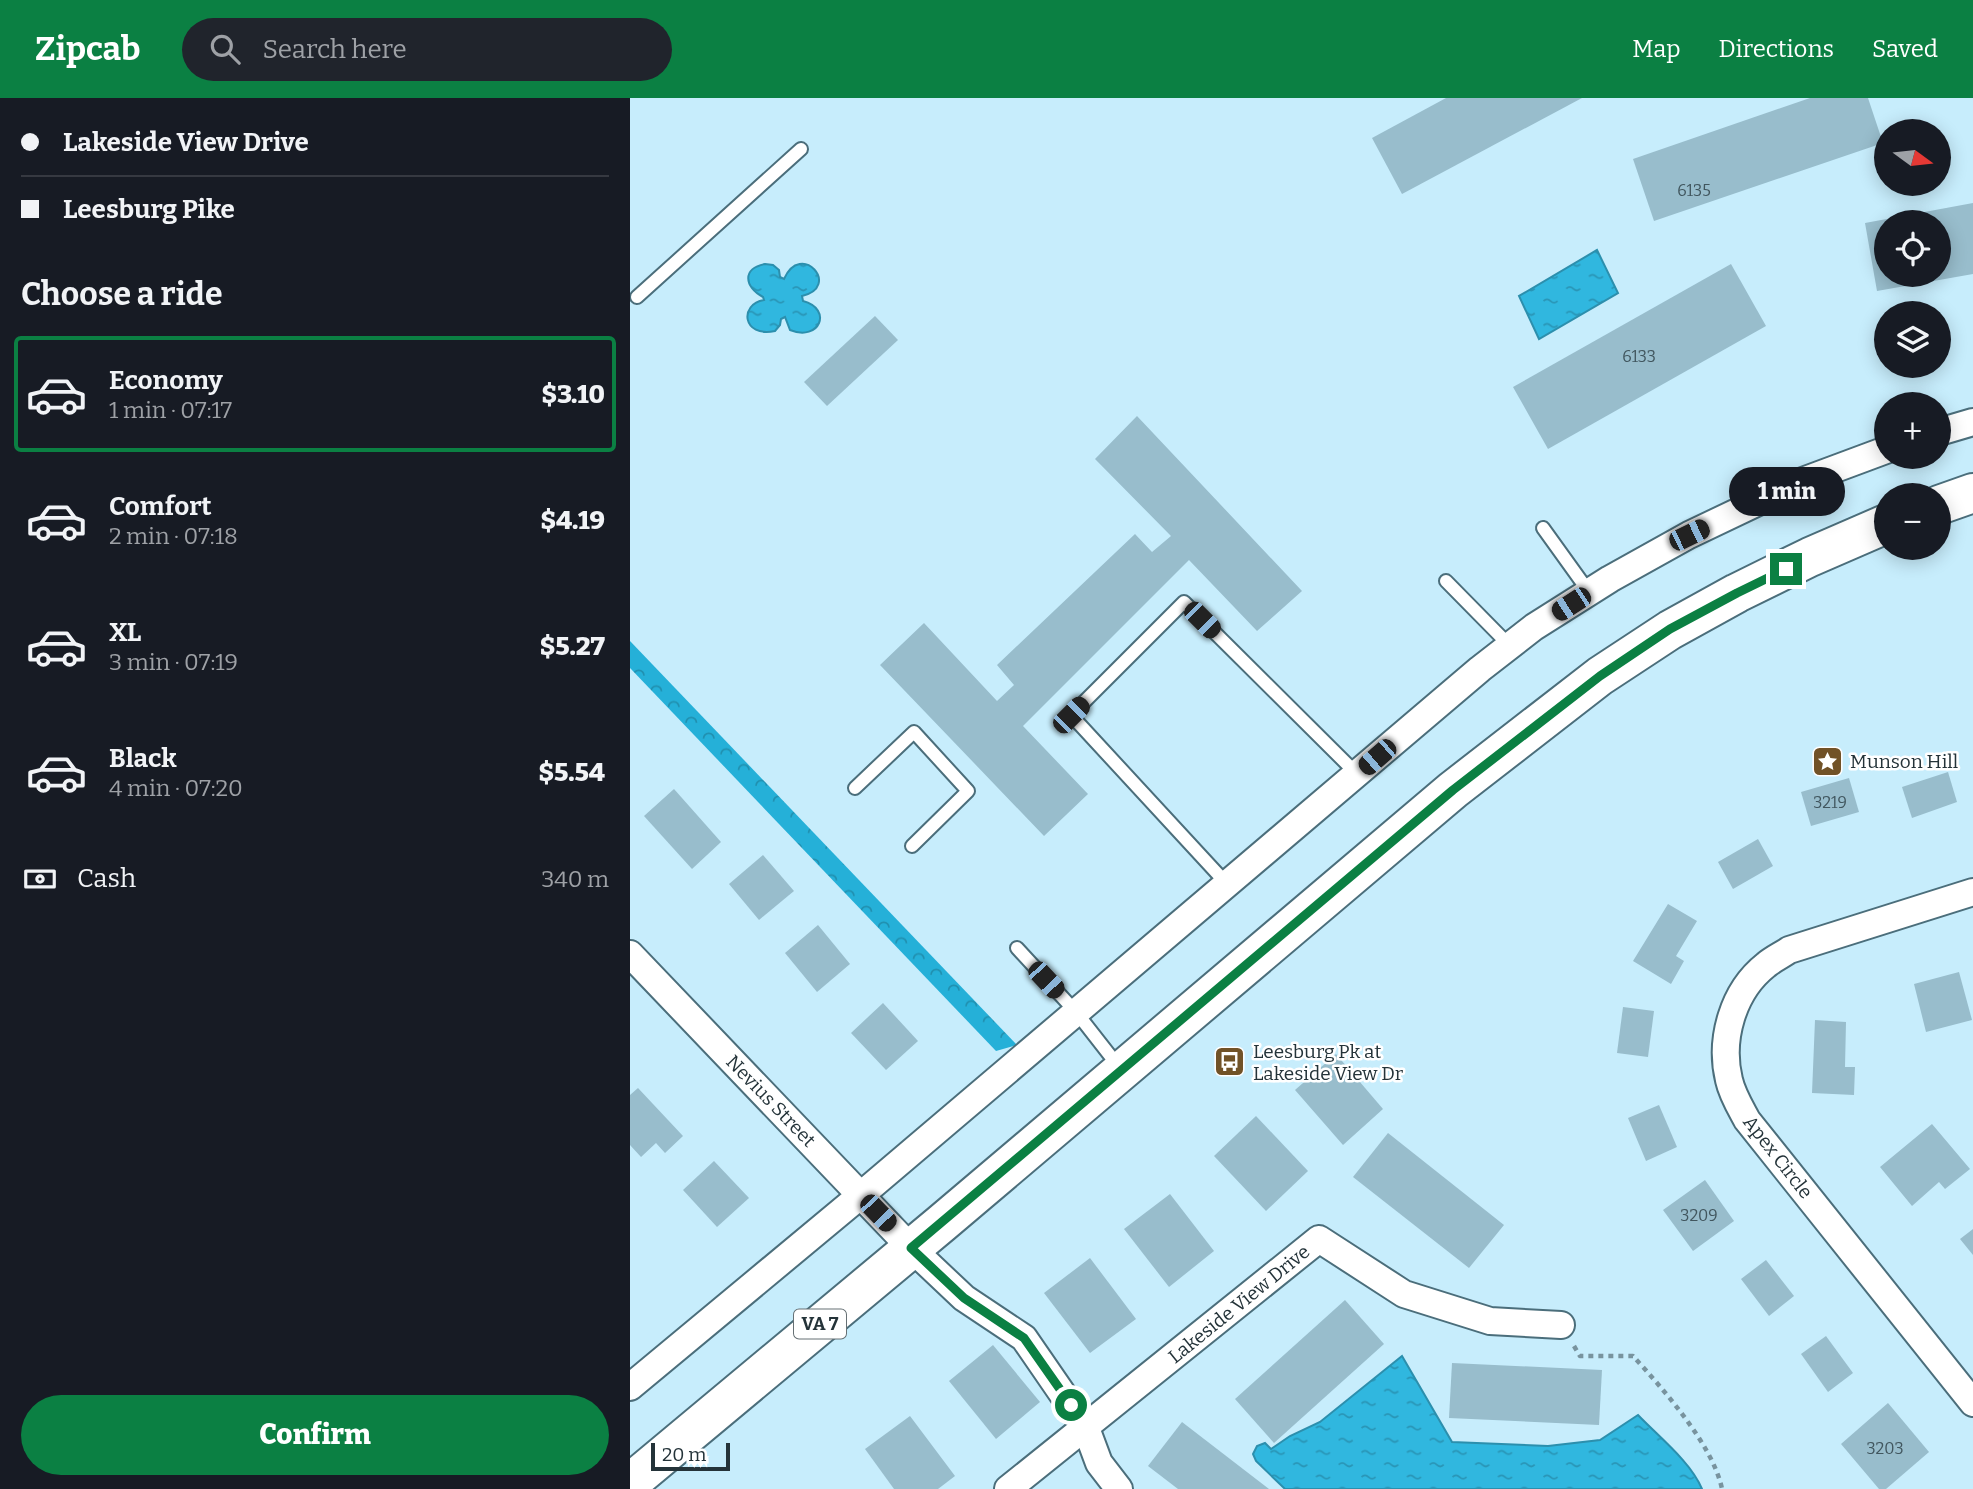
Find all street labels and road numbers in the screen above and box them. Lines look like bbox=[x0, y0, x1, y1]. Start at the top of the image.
street label: Nevius Street bbox=[722, 1050, 821, 1152]
street label: Apex Circle bbox=[1738, 1111, 1818, 1203]
street label: Lakeside View Drive bbox=[1164, 1240, 1314, 1368]
road number: VA 7 bbox=[794, 1310, 846, 1338]

